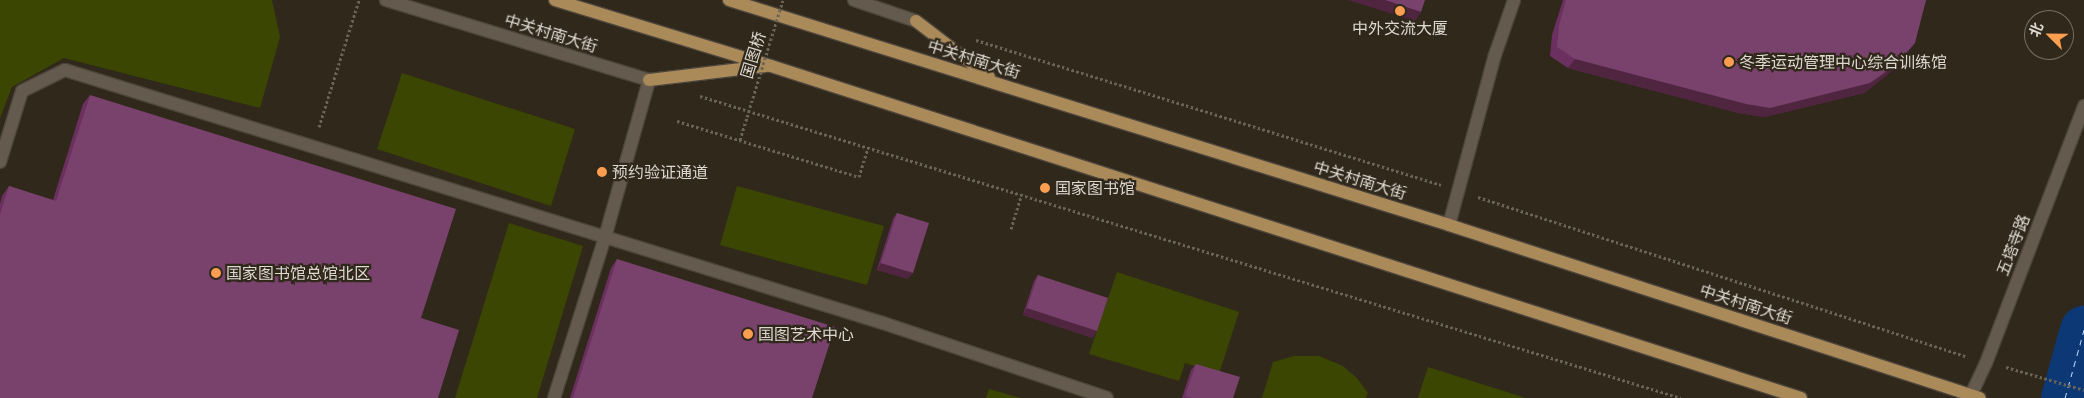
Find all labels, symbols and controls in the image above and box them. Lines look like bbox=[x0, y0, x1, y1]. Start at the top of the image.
marker: 中外交流大厦 bbox=[1394, 5, 1406, 17]
street label: 中关村南大街 bbox=[502, 10, 600, 56]
north arrow bbox=[2024, 10, 2074, 60]
place label: 中外交流大厦 bbox=[1352, 18, 1448, 38]
text: 北 bbox=[2025, 20, 2047, 39]
street label: 国图桥 bbox=[737, 29, 769, 81]
street label: 中关村南大街 bbox=[925, 36, 1023, 82]
place label: 冬季运动管理中心综合训练馆 bbox=[1739, 52, 1947, 72]
marker: 冬季运动管理中心综合训练馆 bbox=[1723, 56, 1735, 68]
street label: 中关村南大街 bbox=[1311, 157, 1409, 203]
place label: 预约验证通道 bbox=[612, 162, 708, 182]
marker: 预约验证通道 bbox=[596, 166, 608, 178]
place label: 国家图书馆 bbox=[1055, 178, 1135, 198]
marker: 国家图书馆 bbox=[1039, 182, 1051, 194]
street label: 五塔寺路 bbox=[1993, 212, 2033, 278]
place label: 国家图书馆总馆北区 bbox=[226, 263, 370, 283]
marker: 国家图书馆总馆北区 bbox=[210, 267, 222, 279]
street label: 中关村南大街 bbox=[1697, 280, 1795, 328]
place label: 国图艺术中心 bbox=[758, 324, 854, 344]
marker: 国图艺术中心 bbox=[742, 328, 754, 340]

